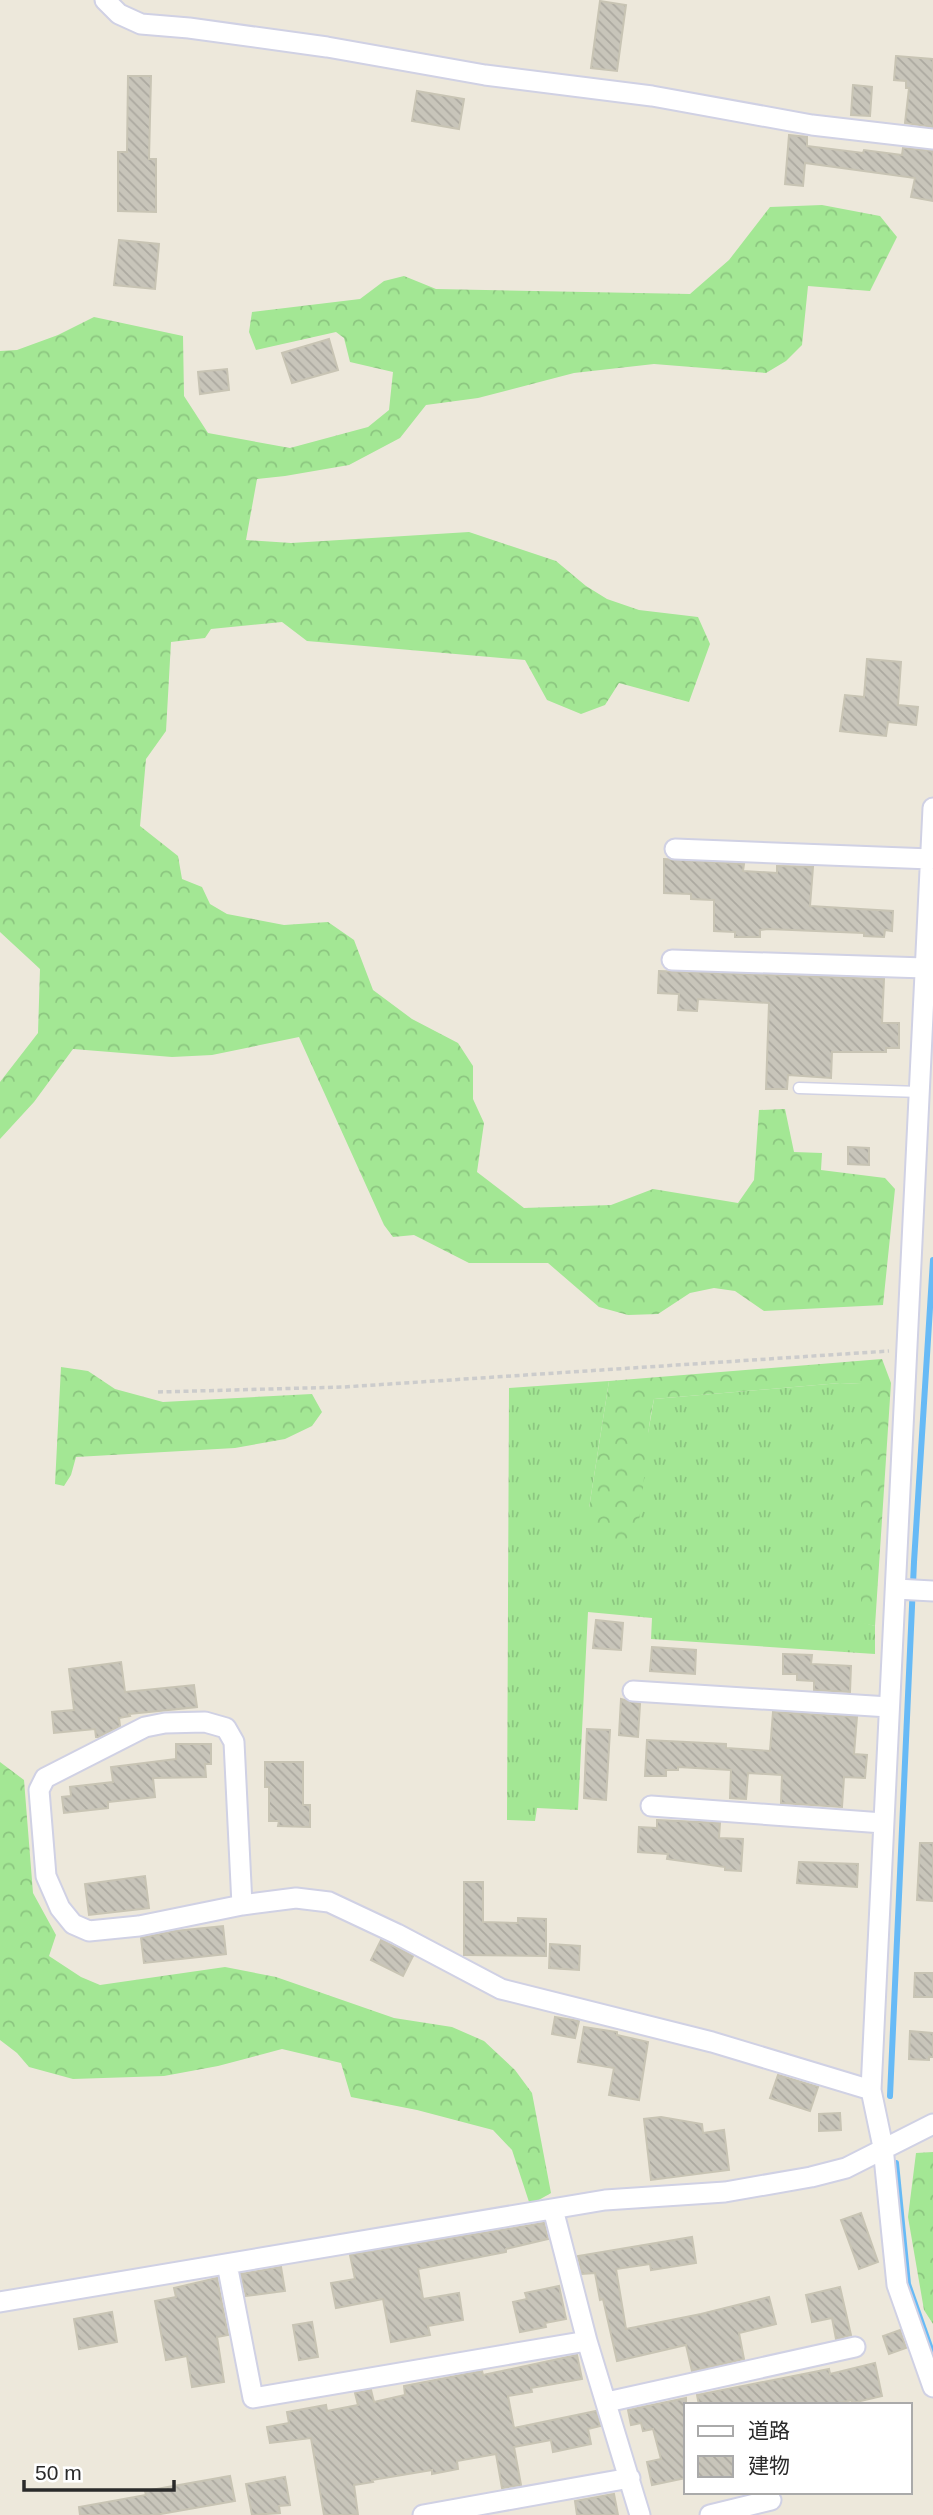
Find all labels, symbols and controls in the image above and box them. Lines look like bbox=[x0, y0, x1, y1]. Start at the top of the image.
legend bbox=[684, 2403, 912, 2494]
text: 道路 bbox=[748, 2419, 790, 2442]
scale bar bbox=[24, 2448, 175, 2492]
text: 建物 bbox=[748, 2454, 790, 2477]
text: 50 m bbox=[35, 2461, 82, 2484]

